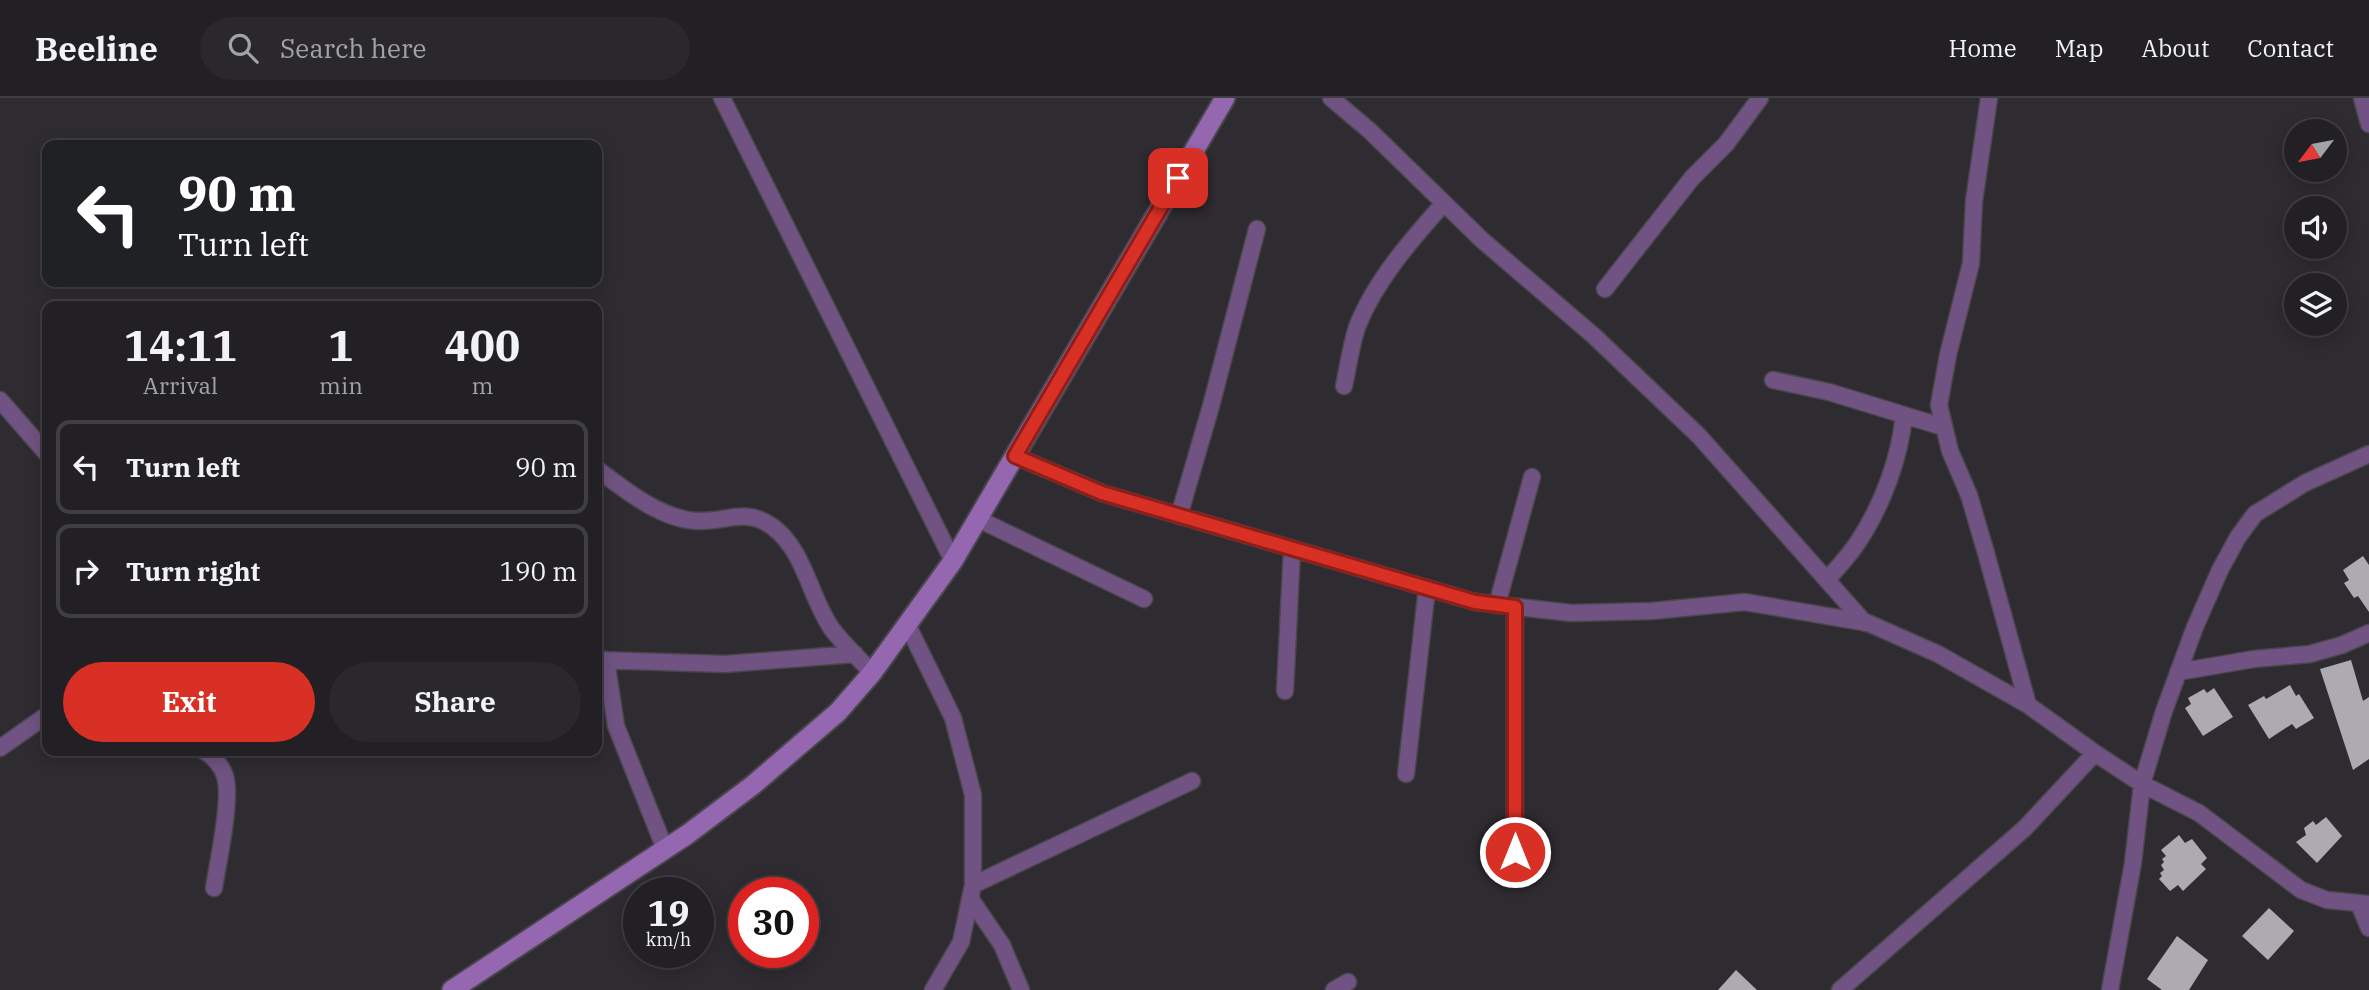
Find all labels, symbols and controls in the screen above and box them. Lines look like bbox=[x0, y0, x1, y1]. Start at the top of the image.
search box bbox=[200, 17, 690, 80]
text: Beeline bbox=[35, 27, 158, 70]
icon: search bbox=[224, 29, 262, 67]
text: Search here bbox=[280, 31, 426, 65]
text: Home bbox=[1949, 32, 2017, 64]
text: Map bbox=[2055, 32, 2103, 64]
text: About bbox=[2141, 32, 2209, 64]
text: Contact bbox=[2247, 32, 2334, 64]
north arrow bbox=[2284, 119, 2347, 182]
map controls bbox=[2284, 119, 2347, 336]
pin bbox=[1148, 148, 1208, 208]
icon: arrive bbox=[1159, 159, 1197, 197]
text: 90 m bbox=[178, 161, 296, 224]
icon: left bbox=[63, 168, 154, 259]
button: sound bbox=[2284, 196, 2347, 259]
text: Turn left bbox=[178, 223, 309, 265]
button: layers bbox=[2284, 273, 2347, 336]
text: 14:11 bbox=[124, 318, 237, 373]
text: 1 bbox=[328, 318, 354, 373]
text: 400 bbox=[445, 318, 520, 373]
text: Arrival bbox=[143, 370, 218, 400]
text: min bbox=[319, 370, 363, 400]
text: m bbox=[471, 370, 493, 400]
icon: left bbox=[67, 448, 105, 486]
text: Turn left bbox=[126, 450, 240, 484]
text: 90 m bbox=[515, 450, 577, 484]
icon: right bbox=[67, 552, 105, 590]
text: Turn right bbox=[126, 554, 260, 588]
text: 190 m bbox=[499, 554, 577, 588]
button: Exit bbox=[63, 662, 315, 742]
button: Share bbox=[329, 662, 581, 742]
position arrow bbox=[1478, 815, 1552, 889]
speed limit sign: 30 bbox=[728, 877, 819, 968]
text: 19 bbox=[647, 890, 690, 936]
text: km/h bbox=[646, 928, 691, 951]

